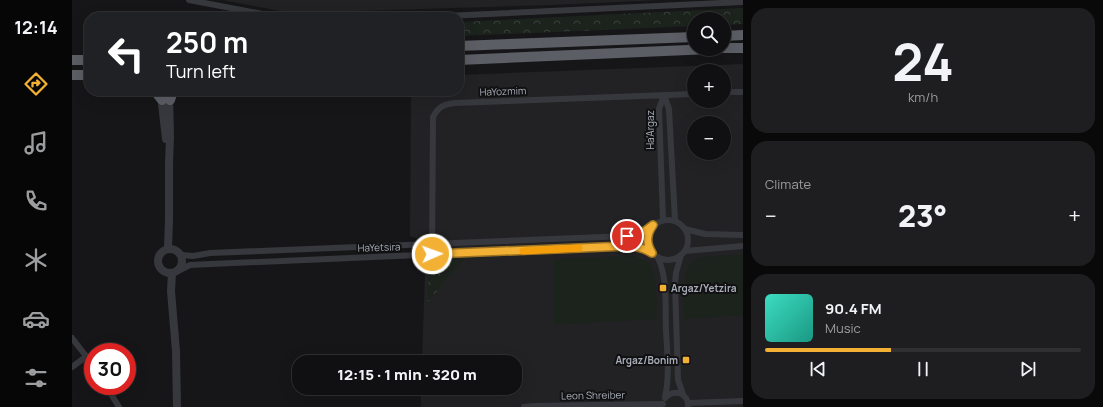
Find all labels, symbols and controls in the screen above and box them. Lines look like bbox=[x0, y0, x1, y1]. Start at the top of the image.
map controls bbox=[687, 12, 731, 160]
button: search bbox=[687, 12, 731, 56]
text: 12:14 bbox=[14, 15, 58, 39]
text: 250 m bbox=[166, 23, 248, 61]
text: 24 bbox=[892, 26, 954, 97]
icon: left bbox=[100, 28, 152, 80]
text: Turn left bbox=[166, 59, 236, 83]
button: + bbox=[687, 64, 731, 108]
icon: directions bbox=[22, 70, 50, 98]
street label: HaYozmim bbox=[479, 83, 527, 99]
text: km/h bbox=[908, 88, 938, 106]
street label: Ha'Argaz bbox=[643, 110, 657, 150]
button: − bbox=[687, 116, 731, 160]
icon: music bbox=[22, 129, 50, 157]
text: Climate bbox=[765, 175, 811, 193]
icon: phone bbox=[22, 187, 50, 215]
text: 23° bbox=[898, 195, 947, 236]
text: − bbox=[765, 201, 777, 231]
text: + bbox=[1068, 201, 1081, 231]
pin bbox=[610, 219, 644, 253]
icon: arrive bbox=[616, 225, 638, 247]
position arrow bbox=[411, 233, 453, 275]
street label: HaYetsira bbox=[357, 239, 401, 255]
icon: climate bbox=[22, 246, 50, 274]
place label: Argaz/Yetzira bbox=[671, 281, 737, 295]
marker: Argaz/Yetzira bbox=[658, 283, 668, 293]
text: 90.4 FM bbox=[825, 298, 882, 319]
icon: car bbox=[22, 305, 50, 333]
text: Music bbox=[825, 319, 861, 337]
speed limit sign: 30 bbox=[84, 343, 136, 395]
place label: Argaz/Bonim bbox=[615, 353, 678, 367]
marker: Argaz/Bonim bbox=[681, 355, 691, 365]
icon: previous bbox=[807, 358, 829, 380]
icon: pause bbox=[912, 358, 934, 380]
icon: next bbox=[1017, 358, 1039, 380]
icon: filters bbox=[22, 364, 50, 392]
text: 12:15 · 1 min · 320 m bbox=[337, 364, 477, 385]
street label: Leon Shreiber bbox=[561, 387, 625, 403]

